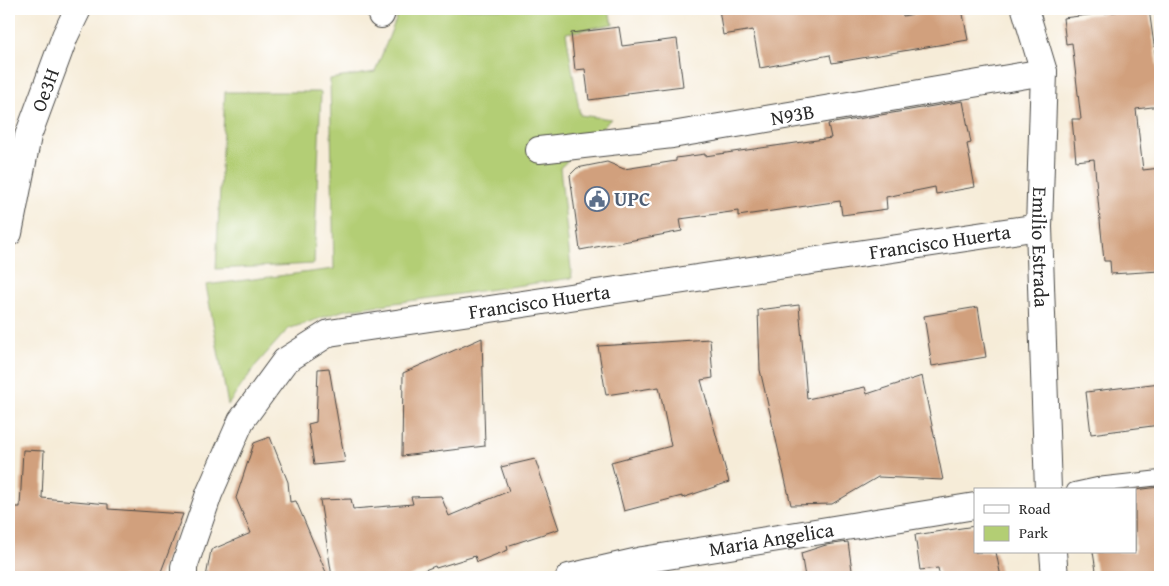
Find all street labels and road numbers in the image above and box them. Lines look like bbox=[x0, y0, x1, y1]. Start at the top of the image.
street label: Oe3H bbox=[23, 64, 66, 116]
street label: N93B bbox=[768, 96, 816, 132]
street label: Emilio Estrada bbox=[1025, 186, 1057, 308]
street label: Francisco Huerta bbox=[867, 216, 1013, 266]
street label: Francisco Huerta bbox=[466, 276, 612, 326]
street label: Maria Angelica bbox=[707, 514, 836, 563]

